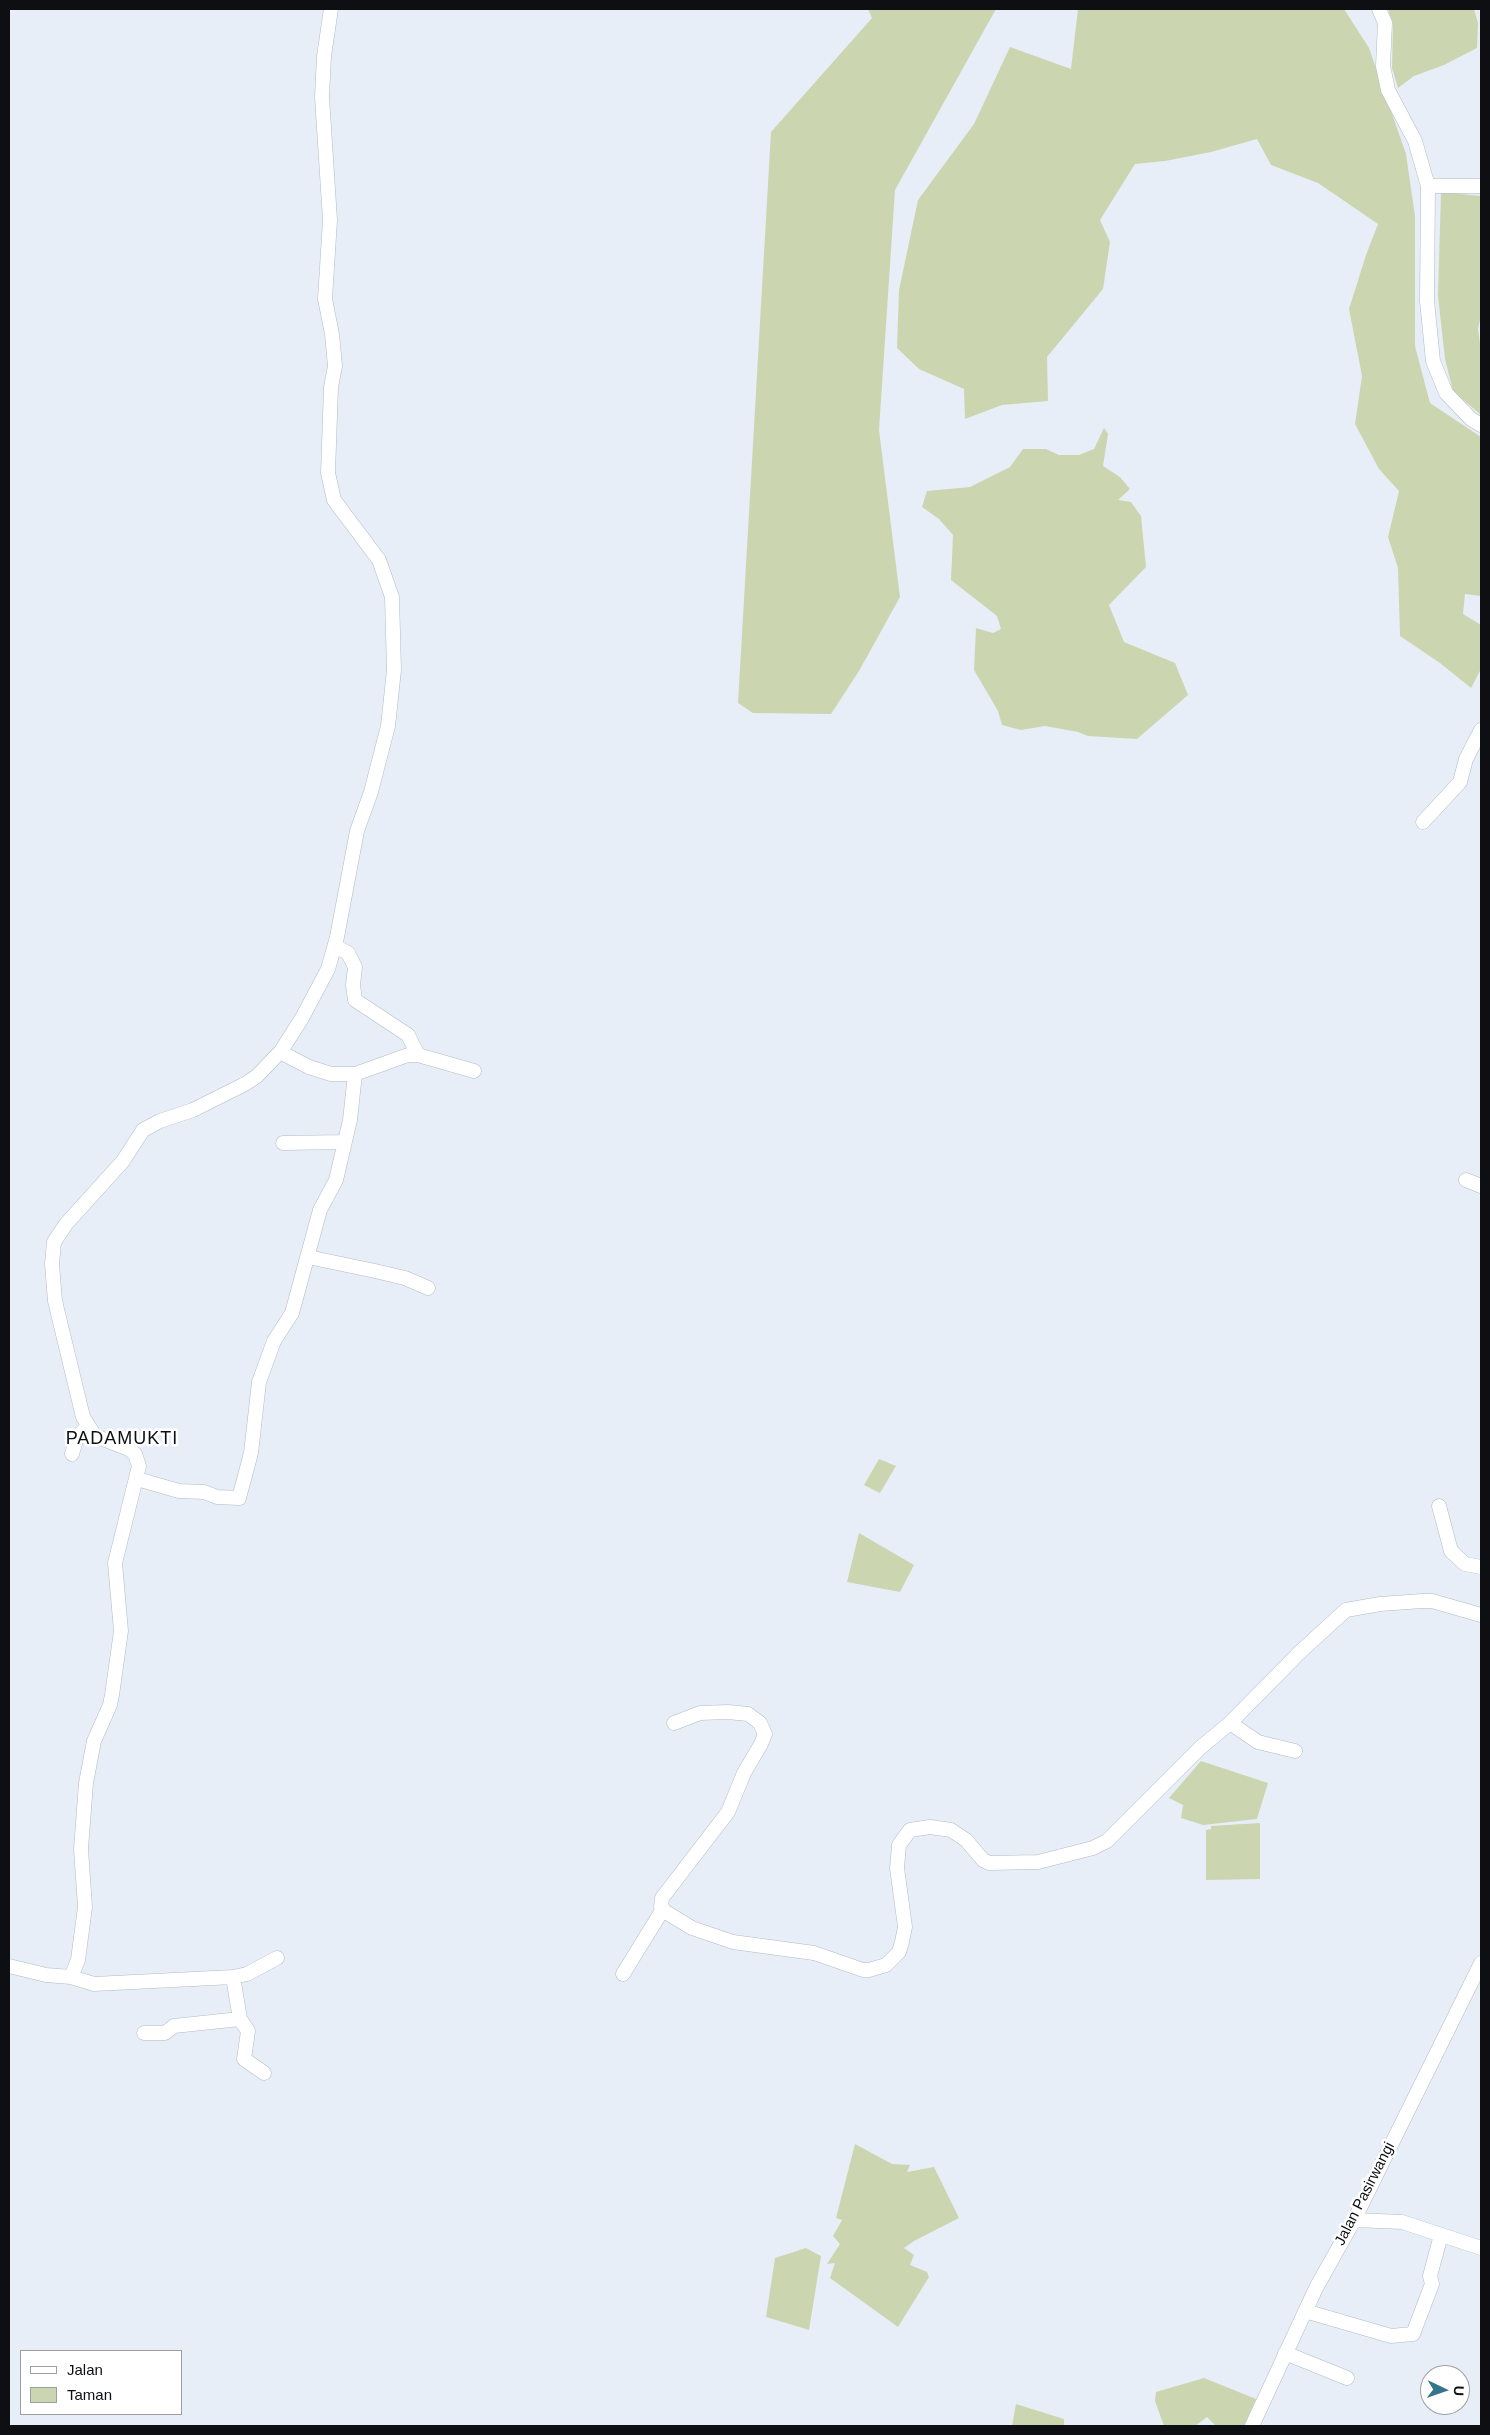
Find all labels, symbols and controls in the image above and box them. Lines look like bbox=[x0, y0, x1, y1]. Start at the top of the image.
district label: PADAMUKTI bbox=[65, 1428, 179, 1450]
street label: Jalan Pasirwangi bbox=[1331, 2139, 1399, 2249]
legend bbox=[20, 2350, 182, 2415]
text: Jalan bbox=[67, 2361, 103, 2378]
north arrow bbox=[1420, 2365, 1470, 2415]
text: U bbox=[1451, 2385, 1467, 2396]
text: Taman bbox=[67, 2386, 112, 2403]

